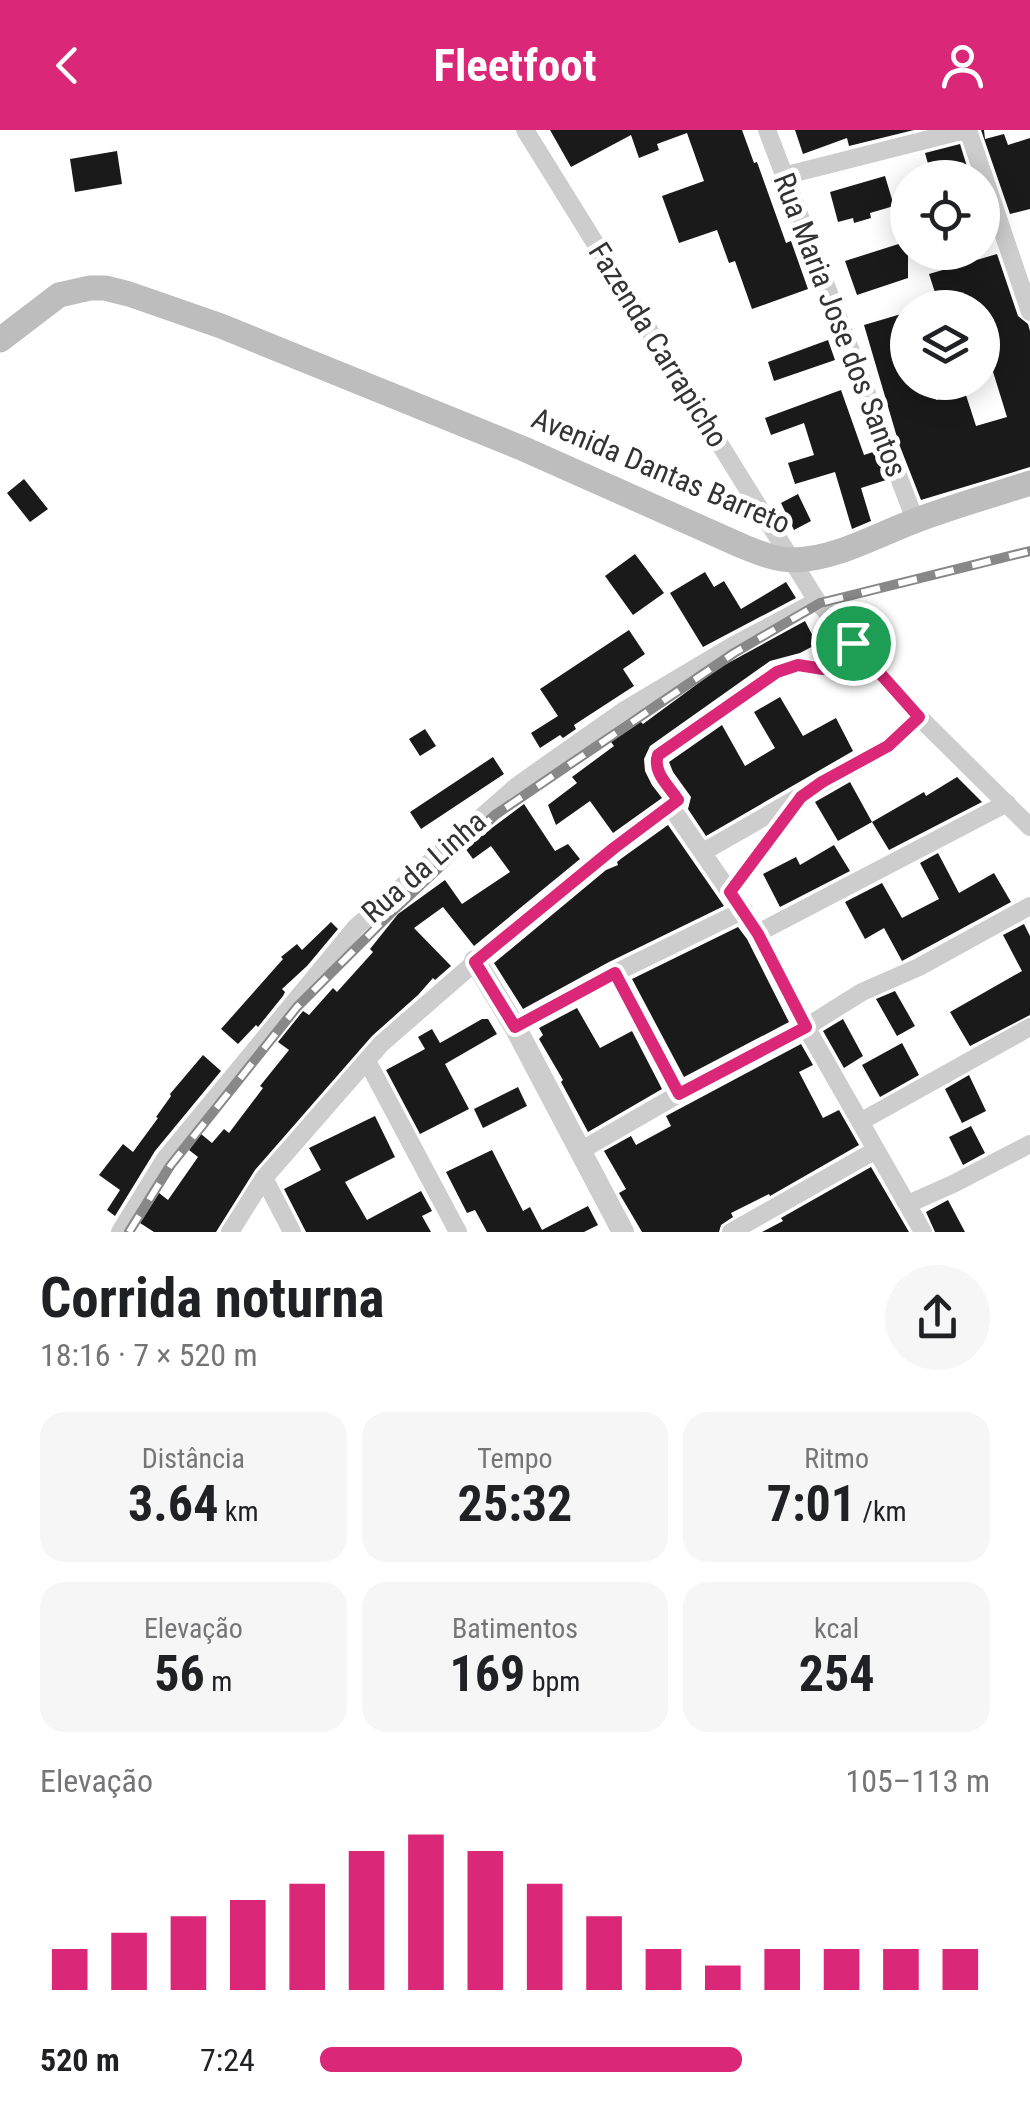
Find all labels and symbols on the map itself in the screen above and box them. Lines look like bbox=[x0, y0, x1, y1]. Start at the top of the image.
street label: Rua Maria Jose dos Santos bbox=[766, 168, 915, 482]
street label: Fazenda Carrapicho bbox=[581, 236, 735, 453]
street label: Avenida Dantas Barreto bbox=[527, 400, 796, 541]
pin bbox=[811, 601, 896, 686]
street label: Rua da Linha bbox=[355, 803, 493, 930]

